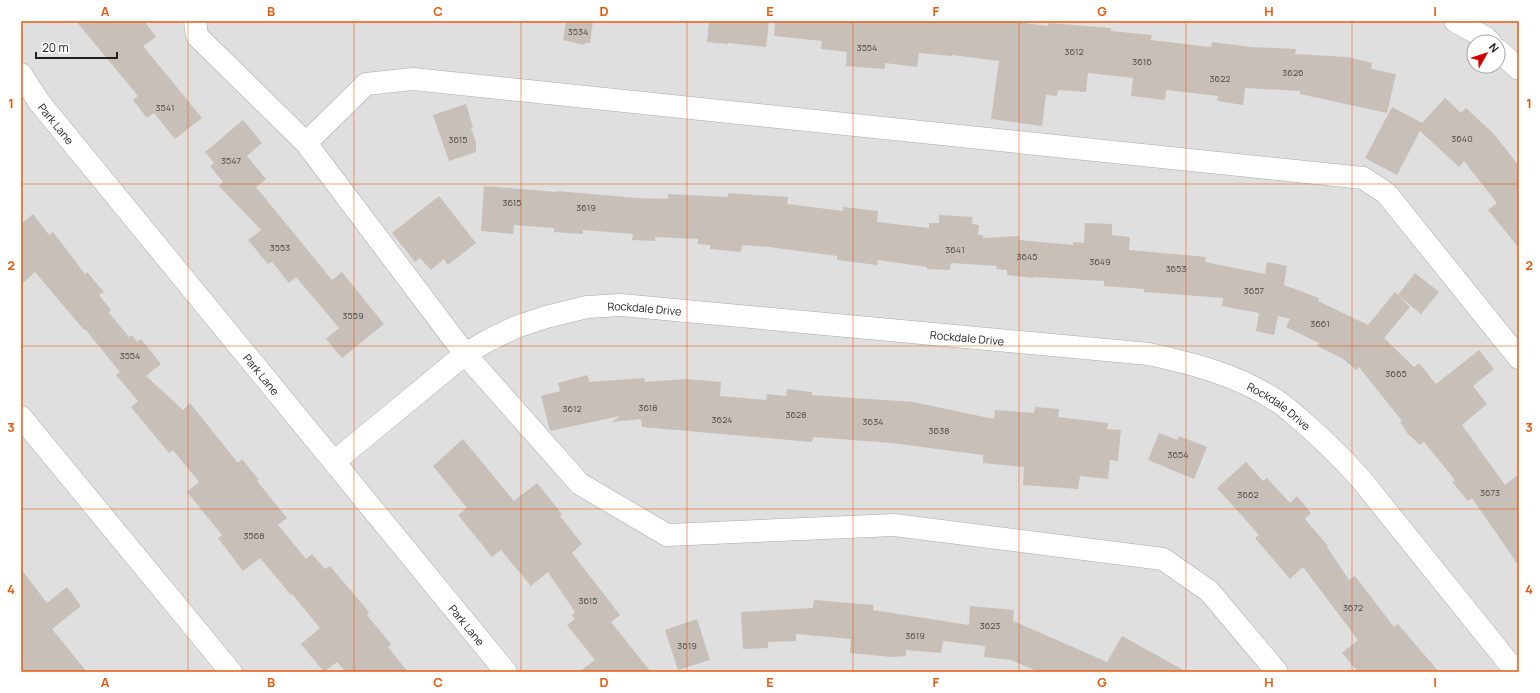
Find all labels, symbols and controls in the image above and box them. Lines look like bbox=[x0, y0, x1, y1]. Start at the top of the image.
text: A bbox=[101, 2, 110, 20]
text: B bbox=[267, 2, 275, 20]
text: C bbox=[433, 2, 443, 20]
text: D bbox=[599, 2, 609, 20]
text: E bbox=[766, 2, 774, 20]
text: F bbox=[933, 2, 940, 20]
text: G bbox=[1097, 2, 1107, 20]
text: H bbox=[1264, 2, 1274, 20]
text: I bbox=[1433, 2, 1437, 20]
house number: 3534 bbox=[568, 25, 588, 38]
scale bar bbox=[36, 34, 117, 60]
north arrow bbox=[1466, 34, 1506, 74]
text: 20 m bbox=[42, 39, 69, 56]
text: N bbox=[1486, 40, 1503, 55]
house number: 3554 bbox=[857, 41, 877, 54]
house number: 3612 bbox=[1064, 45, 1084, 58]
house number: 3616 bbox=[1132, 55, 1152, 68]
house number: 3626 bbox=[1282, 66, 1304, 79]
house number: 3622 bbox=[1210, 72, 1230, 85]
text: 1 bbox=[8, 94, 14, 112]
text: 1 bbox=[1526, 94, 1532, 112]
street label: Park Lane bbox=[35, 100, 78, 148]
house number: 3541 bbox=[156, 101, 175, 114]
house number: 3640 bbox=[1451, 132, 1473, 145]
house number: 3615 bbox=[448, 133, 468, 146]
house number: 3547 bbox=[221, 154, 241, 167]
house number: 3615 bbox=[502, 196, 522, 209]
house number: 3619 bbox=[576, 201, 596, 214]
house number: 3553 bbox=[270, 241, 290, 254]
house number: 3641 bbox=[945, 243, 965, 256]
house number: 3645 bbox=[1016, 250, 1038, 263]
house number: 3649 bbox=[1089, 255, 1111, 268]
text: 2 bbox=[7, 256, 15, 274]
text: 2 bbox=[1525, 256, 1533, 274]
house number: 3653 bbox=[1166, 262, 1186, 275]
house number: 3657 bbox=[1244, 284, 1265, 297]
street label: Rockdale Drive bbox=[607, 297, 683, 318]
house number: 3559 bbox=[343, 309, 363, 322]
house number: 3661 bbox=[1310, 317, 1330, 330]
street label: Rockdale Drive bbox=[929, 326, 1005, 348]
house number: 3554 bbox=[120, 349, 140, 362]
street label: Park Lane bbox=[241, 350, 284, 398]
house number: 3665 bbox=[1385, 367, 1407, 380]
street label: Rockdale Drive bbox=[1245, 378, 1315, 433]
house number: 3618 bbox=[638, 401, 658, 414]
house number: 3612 bbox=[562, 402, 582, 415]
house number: 3628 bbox=[786, 408, 806, 421]
house number: 3624 bbox=[712, 413, 732, 426]
house number: 3634 bbox=[863, 415, 883, 428]
text: 3 bbox=[7, 418, 15, 436]
text: 3 bbox=[1525, 418, 1533, 436]
house number: 3638 bbox=[929, 424, 949, 437]
house number: 3654 bbox=[1167, 448, 1189, 461]
house number: 3673 bbox=[1480, 486, 1500, 499]
house number: 3662 bbox=[1237, 488, 1259, 501]
house number: 3568 bbox=[244, 529, 264, 542]
text: 4 bbox=[7, 580, 15, 598]
text: 4 bbox=[1525, 580, 1533, 598]
house number: 3615 bbox=[578, 594, 598, 607]
street label: Park Lane bbox=[446, 601, 489, 649]
house number: 3672 bbox=[1343, 601, 1363, 614]
house number: 3623 bbox=[980, 619, 1000, 632]
house number: 3619 bbox=[905, 629, 925, 642]
house number: 3619 bbox=[677, 639, 697, 652]
text: A bbox=[101, 673, 110, 691]
text: B bbox=[267, 673, 275, 691]
text: C bbox=[433, 673, 443, 691]
text: D bbox=[599, 673, 609, 691]
text: E bbox=[766, 673, 774, 691]
text: F bbox=[933, 673, 940, 691]
text: G bbox=[1097, 673, 1107, 691]
text: H bbox=[1264, 673, 1274, 691]
text: I bbox=[1433, 673, 1437, 691]

